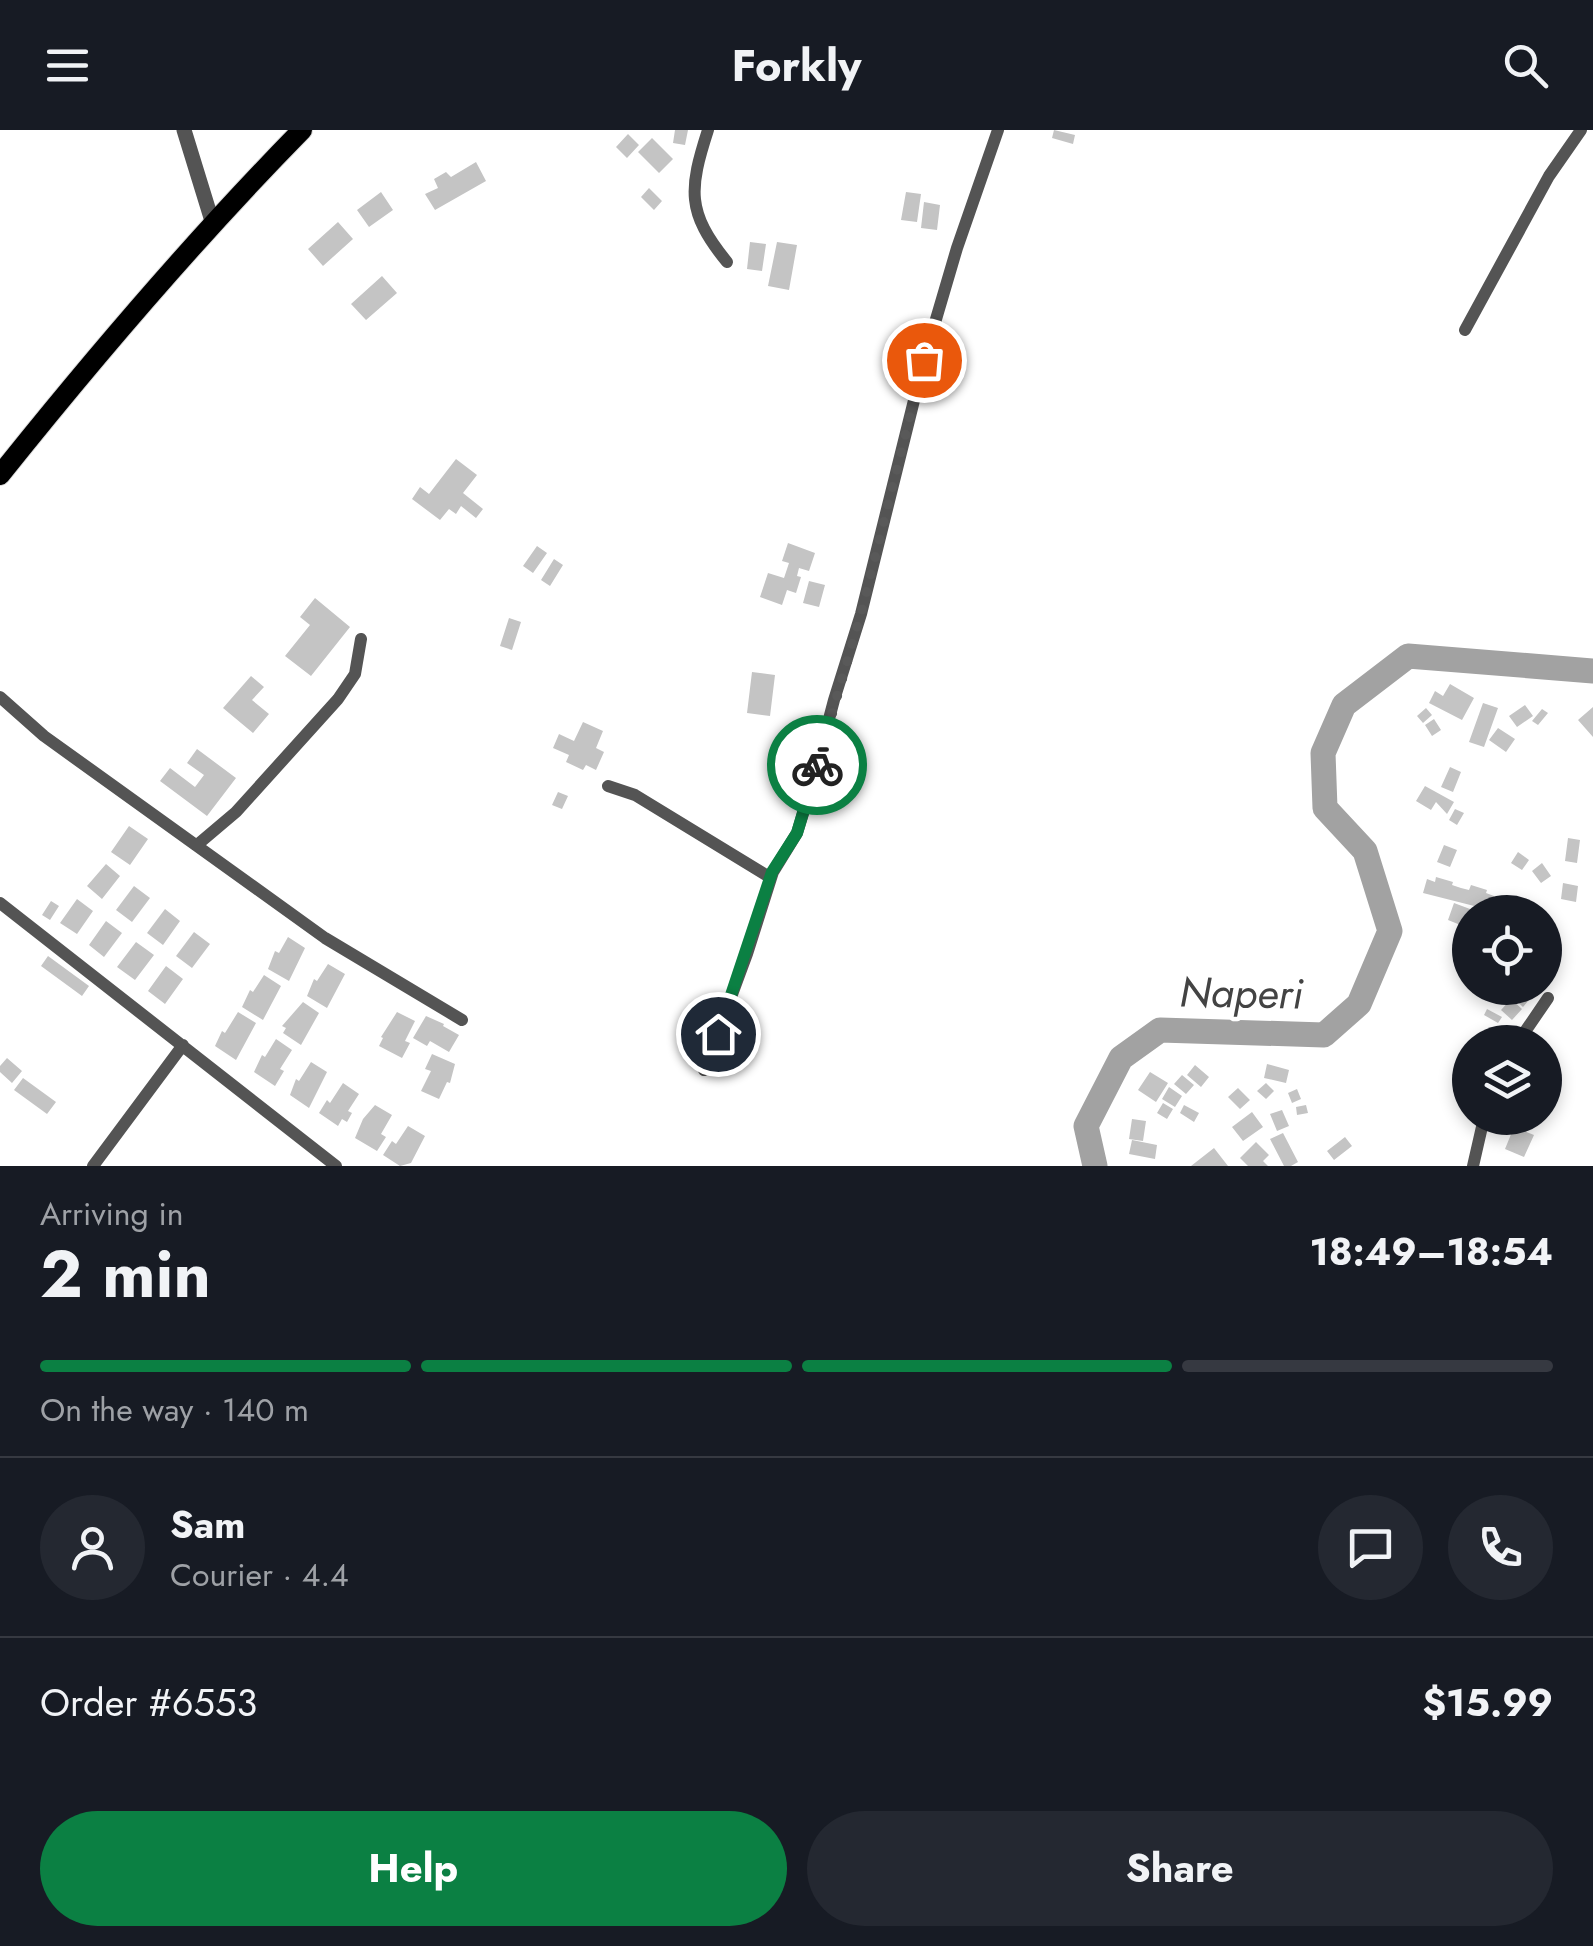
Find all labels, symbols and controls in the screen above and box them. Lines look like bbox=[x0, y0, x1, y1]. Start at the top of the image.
text: Forkly bbox=[731, 33, 862, 98]
icon: menu bbox=[40, 38, 95, 93]
icon: search bbox=[1498, 38, 1553, 93]
pin bbox=[882, 318, 967, 403]
icon: bag bbox=[897, 333, 952, 388]
courier bbox=[767, 715, 867, 815]
icon: bike bbox=[790, 738, 845, 793]
map controls bbox=[1452, 895, 1562, 1135]
button: locate bbox=[1452, 895, 1562, 1005]
water label: Naperi bbox=[1179, 961, 1305, 1025]
pin bbox=[676, 992, 761, 1077]
icon: home bbox=[691, 1007, 746, 1062]
button: layers bbox=[1452, 1025, 1562, 1135]
text: Arriving in bbox=[40, 1191, 184, 1237]
text: 18:49–18:54 bbox=[1309, 1224, 1553, 1279]
text: 2 min bbox=[40, 1227, 211, 1321]
text: On the way · 140 m bbox=[40, 1387, 309, 1433]
button: person bbox=[40, 1495, 145, 1600]
button: chat bbox=[1318, 1495, 1423, 1600]
button: phone bbox=[1448, 1495, 1553, 1600]
text: Sam bbox=[170, 1497, 245, 1552]
text: Courier · 4.4 bbox=[170, 1552, 349, 1598]
text: Order #6553 bbox=[40, 1675, 257, 1730]
text: $15.99 bbox=[1422, 1675, 1553, 1730]
button: Help bbox=[40, 1811, 787, 1926]
button: Share bbox=[807, 1811, 1553, 1926]

